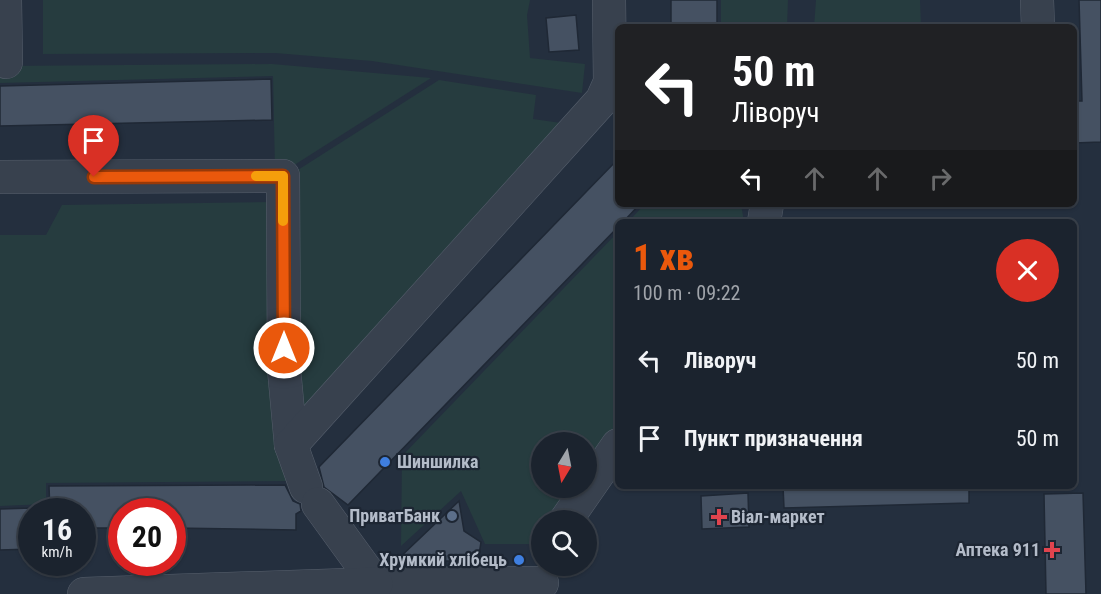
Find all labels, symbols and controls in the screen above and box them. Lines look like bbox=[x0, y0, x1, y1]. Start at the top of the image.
text: 50 m bbox=[732, 47, 815, 96]
icon: left bbox=[633, 48, 711, 126]
text: Ліворуч bbox=[732, 97, 819, 129]
pin bbox=[68, 115, 119, 177]
icon: arrive bbox=[77, 124, 110, 157]
icon: left bbox=[735, 162, 768, 195]
icon: ahead bbox=[798, 162, 831, 195]
icon: ahead bbox=[861, 162, 894, 195]
icon: right bbox=[924, 162, 957, 195]
text: 1 хв bbox=[633, 237, 694, 279]
button: close bbox=[996, 239, 1059, 302]
text: 100 m · 09:22 bbox=[633, 281, 740, 305]
position arrow bbox=[252, 316, 316, 380]
icon: left bbox=[633, 344, 666, 377]
text: Ліворуч bbox=[684, 348, 756, 373]
text: 50 m bbox=[1016, 348, 1059, 373]
icon: arrive bbox=[633, 422, 666, 455]
text: Пункт призначення bbox=[684, 426, 863, 451]
text: 50 m bbox=[1016, 426, 1059, 451]
north arrow bbox=[531, 432, 597, 498]
map controls bbox=[531, 432, 597, 576]
place label: Шиншилка bbox=[397, 451, 479, 472]
marker: Шиншилка bbox=[378, 455, 392, 469]
speed limit sign: 20 bbox=[108, 498, 186, 576]
place label: ПриватБанк bbox=[349, 505, 440, 526]
place label: Віал-маркет bbox=[731, 506, 825, 527]
marker: ПриватБанк bbox=[445, 509, 459, 523]
button: search bbox=[531, 510, 597, 576]
marker: Віал-маркет bbox=[712, 510, 726, 524]
text: 16 bbox=[42, 512, 72, 547]
place label: Аптека 911 bbox=[955, 539, 1040, 560]
text: km/h bbox=[42, 543, 72, 561]
marker: Аптека 911 bbox=[1045, 543, 1059, 557]
place label: Хрумкий хлібець bbox=[379, 549, 507, 570]
marker: Хрумкий хлібець bbox=[512, 553, 526, 567]

